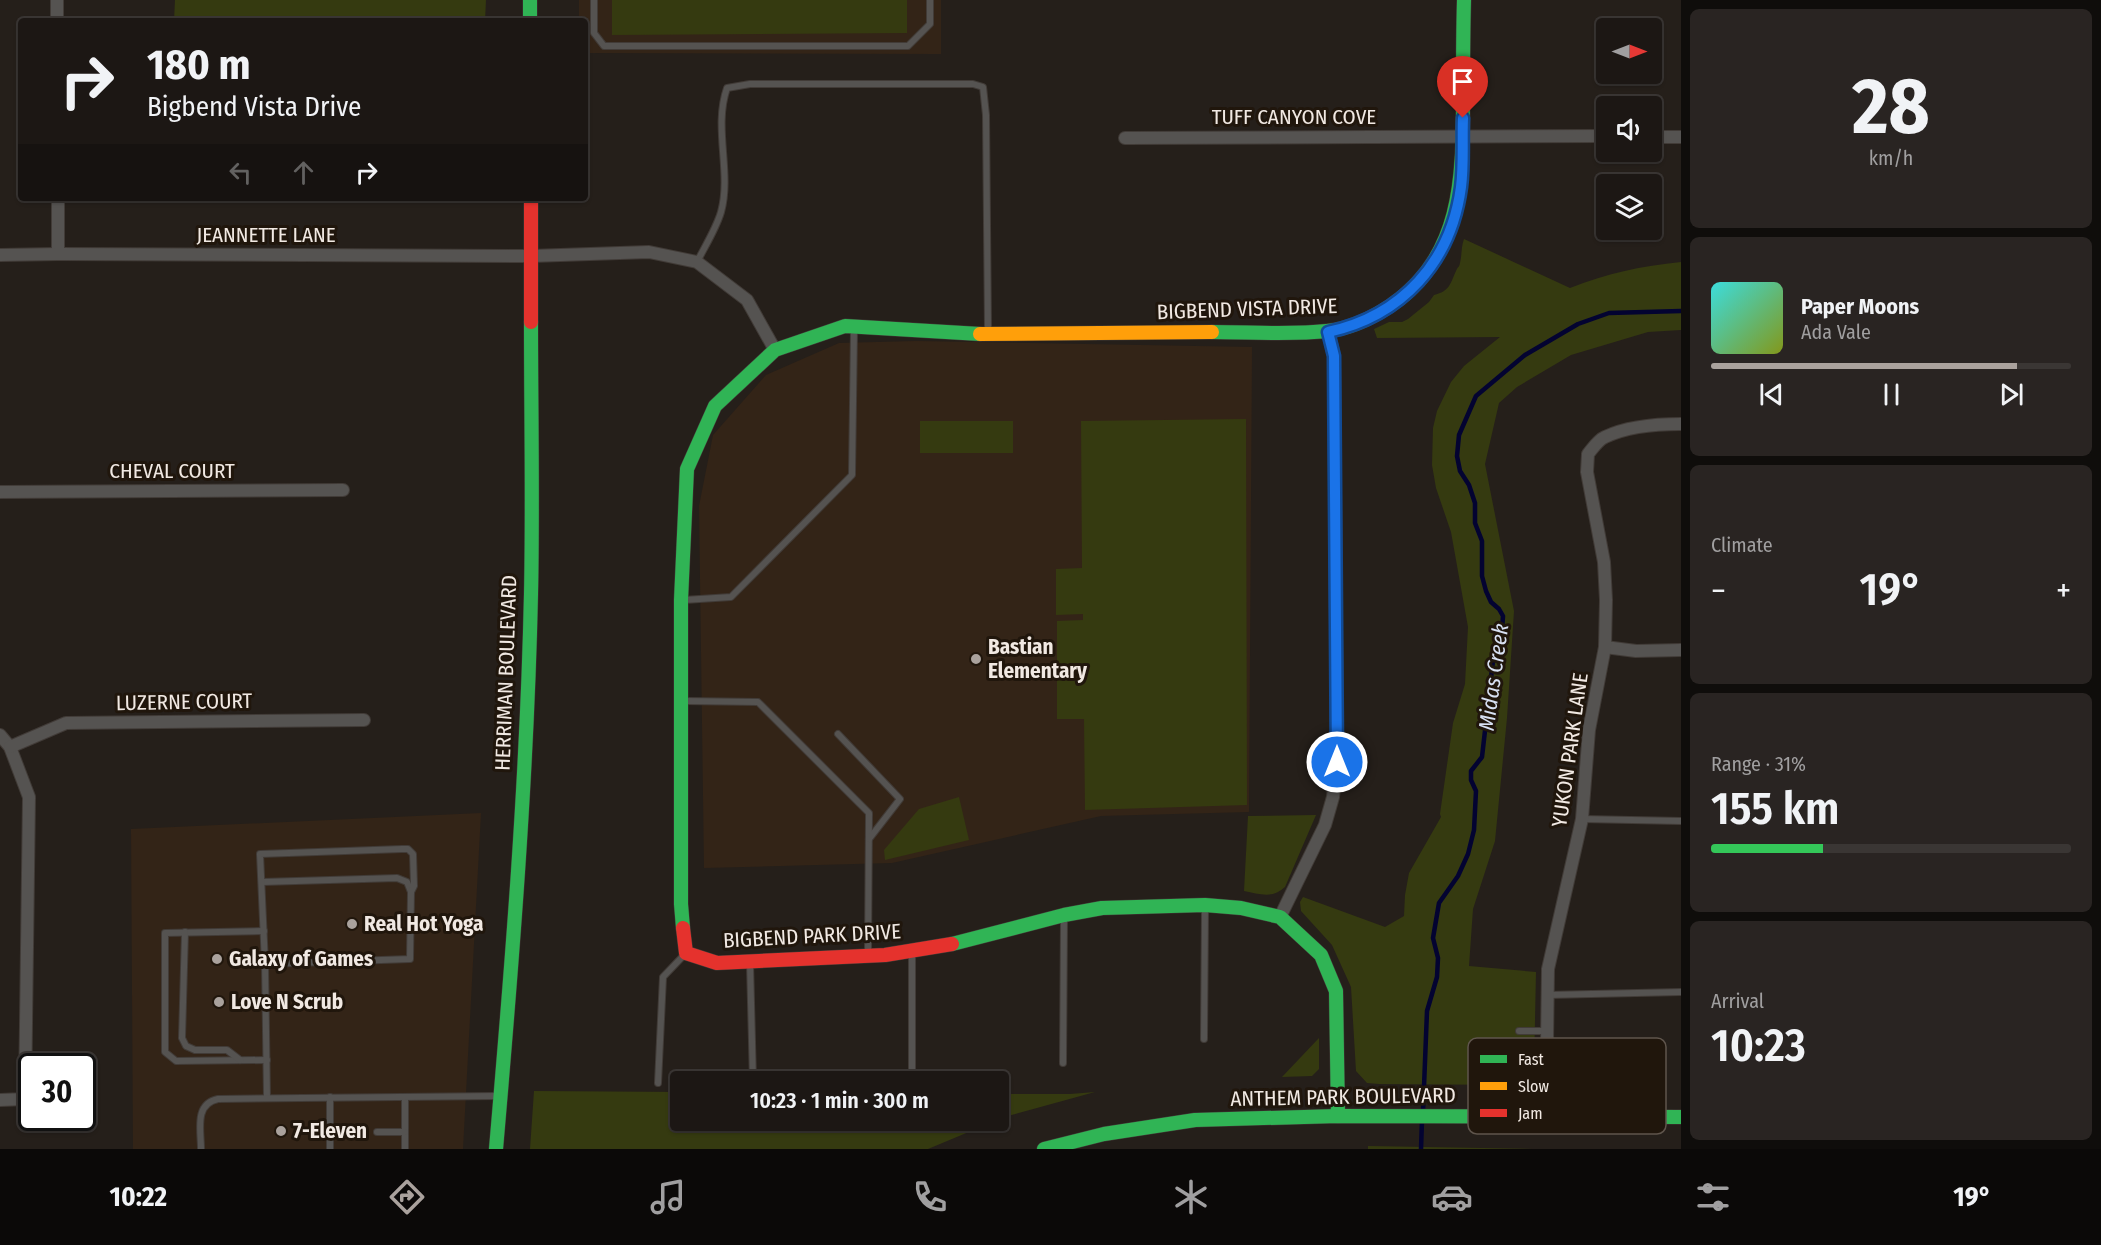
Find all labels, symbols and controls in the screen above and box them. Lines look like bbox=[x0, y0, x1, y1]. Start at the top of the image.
north arrow bbox=[1596, 18, 1662, 84]
map controls bbox=[1596, 18, 1662, 240]
text: 180 m bbox=[147, 40, 251, 90]
icon: right bbox=[48, 42, 126, 120]
pin bbox=[1437, 56, 1488, 118]
text: 28 bbox=[1852, 60, 1930, 154]
icon: arrive bbox=[1446, 65, 1479, 98]
text: Bigbend Vista Drive bbox=[147, 91, 361, 123]
button: sound bbox=[1596, 96, 1662, 162]
street label: TUFF CANYON COVE bbox=[1212, 104, 1376, 130]
text: km/h bbox=[1869, 146, 1913, 170]
icon: left bbox=[224, 156, 257, 189]
icon: ahead bbox=[287, 156, 320, 189]
icon: right bbox=[350, 156, 383, 189]
button: layers bbox=[1596, 174, 1662, 240]
street label: JEANNETTE LANE bbox=[196, 222, 336, 248]
street label: BIGBEND VISTA DRIVE bbox=[1156, 293, 1338, 325]
text: Paper Moons bbox=[1801, 293, 1919, 320]
text: Ada Vale bbox=[1801, 320, 1871, 344]
icon: previous bbox=[1755, 378, 1788, 411]
icon: pause bbox=[1875, 378, 1908, 411]
icon: next bbox=[1995, 378, 2028, 411]
street label: CHEVAL COURT bbox=[109, 458, 235, 484]
text: Climate bbox=[1711, 533, 1773, 557]
text: 19° bbox=[1860, 563, 1922, 617]
text: − bbox=[1711, 571, 1726, 611]
text: + bbox=[2056, 571, 2071, 611]
street label: HERRIMAN BOULEVARD bbox=[490, 575, 522, 771]
water label: Midas Creek bbox=[1473, 622, 1514, 732]
place label: Bastian Elementary bbox=[988, 634, 1088, 684]
marker: Bastian Elementary bbox=[969, 652, 983, 666]
street label: YUKON PARK LANE bbox=[1546, 671, 1594, 829]
street label: LUZERNE COURT bbox=[116, 688, 253, 716]
position arrow bbox=[1305, 730, 1369, 794]
text: Range · 31% bbox=[1711, 752, 1806, 776]
text: 155 km bbox=[1711, 782, 1839, 836]
place label: Real Hot Yoga bbox=[364, 911, 484, 937]
marker: Real Hot Yoga bbox=[345, 917, 359, 931]
street label: BIGBEND PARK DRIVE bbox=[722, 918, 902, 954]
place label: Galaxy of Games bbox=[229, 946, 373, 972]
marker: Galaxy of Games bbox=[210, 952, 224, 966]
place label: Love N Scrub bbox=[231, 989, 343, 1015]
text: Arrival bbox=[1711, 989, 1764, 1013]
marker: Love N Scrub bbox=[212, 995, 226, 1009]
text: 10:23 bbox=[1711, 1019, 1806, 1073]
legend bbox=[1468, 1038, 1666, 1134]
text: Fast bbox=[1518, 1050, 1545, 1069]
speed limit sign: 30 bbox=[18, 1053, 96, 1131]
text: Slow bbox=[1518, 1077, 1549, 1096]
street label: ANTHEM PARK BOULEVARD bbox=[1230, 1082, 1456, 1112]
text: 10:23 · 1 min · 300 m bbox=[750, 1087, 929, 1114]
text: Jam bbox=[1518, 1104, 1543, 1123]
place label: 7-Eleven bbox=[293, 1118, 367, 1144]
marker: 7-Eleven bbox=[274, 1124, 288, 1138]
icon: directions bbox=[386, 1176, 428, 1218]
icon: music bbox=[647, 1176, 689, 1218]
icon: phone bbox=[909, 1176, 951, 1218]
icon: climate bbox=[1170, 1176, 1212, 1218]
icon: car bbox=[1431, 1176, 1473, 1218]
icon: filters bbox=[1692, 1176, 1734, 1218]
text: 10:22 bbox=[110, 1181, 167, 1213]
text: 19° bbox=[1953, 1181, 1991, 1213]

